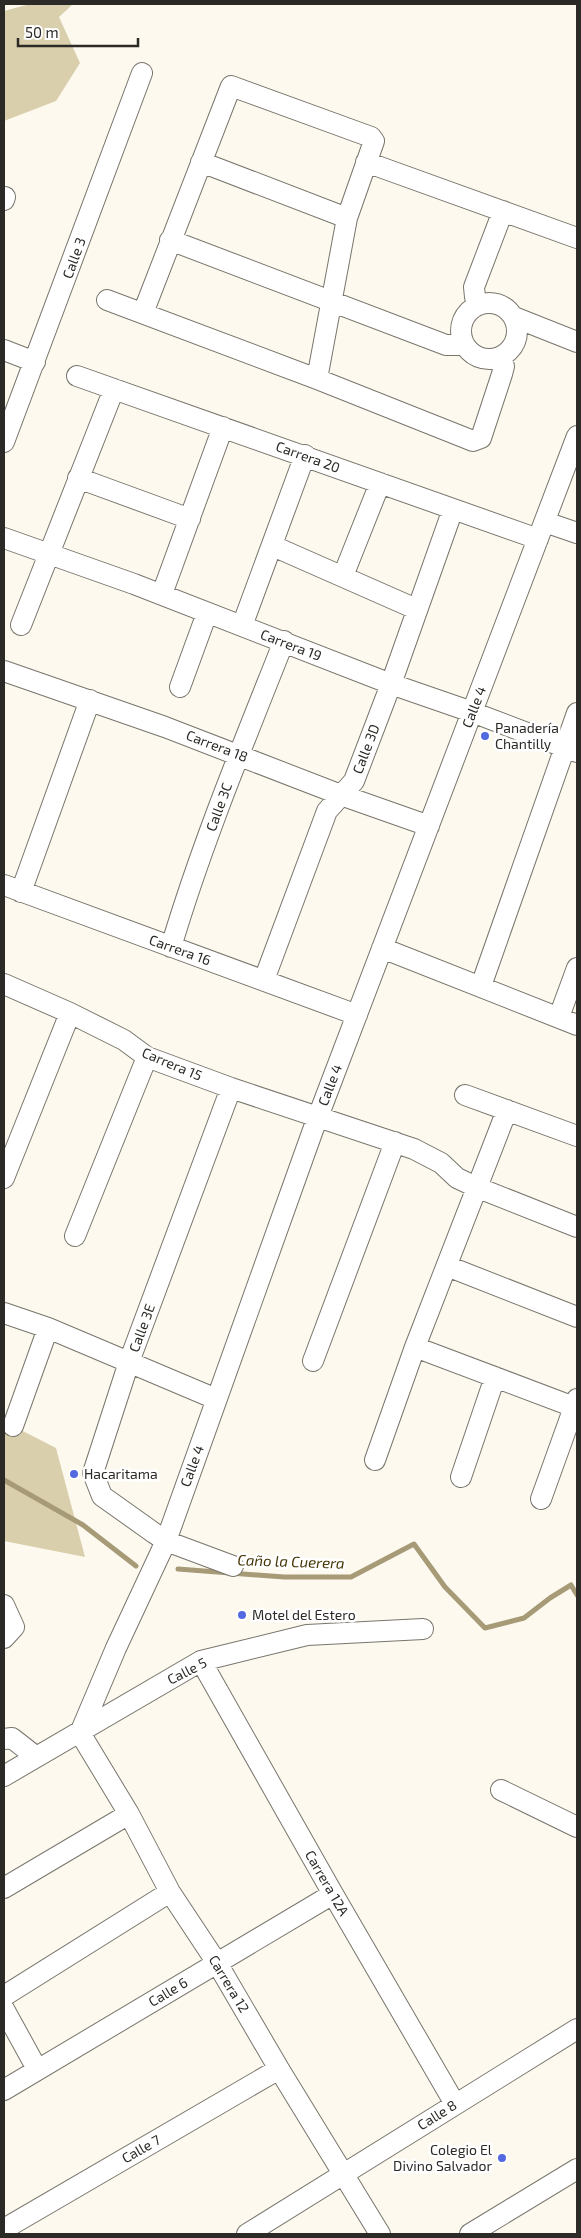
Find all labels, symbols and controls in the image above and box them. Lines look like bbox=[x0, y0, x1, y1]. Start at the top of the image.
scale bar bbox=[18, 15, 138, 47]
text: 50 m bbox=[25, 23, 59, 41]
street label: Calle 3 bbox=[58, 235, 89, 281]
street label: Carrera 20 bbox=[274, 437, 343, 476]
street label: Carrera 19 bbox=[258, 625, 324, 664]
street label: Calle 4 bbox=[458, 684, 489, 730]
place label: Panadería Chantilly bbox=[495, 719, 559, 752]
street label: Calle 3D bbox=[348, 722, 383, 776]
street label: Carrera 18 bbox=[184, 726, 250, 765]
marker: Panadería Chantilly bbox=[479, 730, 491, 742]
street label: Calle 3C bbox=[202, 780, 235, 833]
street label: Carrera 16 bbox=[147, 931, 213, 969]
street label: Carrera 15 bbox=[140, 1043, 205, 1084]
street label: Calle 4 bbox=[314, 1062, 345, 1108]
street label: Calle 3E bbox=[125, 1301, 158, 1354]
street label: Calle 4 bbox=[176, 1443, 207, 1489]
place label: Hacaritama bbox=[84, 1465, 158, 1482]
marker: Hacaritama bbox=[68, 1468, 80, 1480]
water label: Caño la Cuerera bbox=[237, 1550, 345, 1572]
place label: Motel del Estero bbox=[252, 1606, 356, 1623]
marker: Motel del Estero bbox=[236, 1609, 248, 1621]
street label: Calle 5 bbox=[164, 1653, 209, 1688]
street label: Carrera 12A bbox=[302, 1847, 353, 1919]
street label: Carrera 12 bbox=[206, 1952, 253, 2016]
street label: Calle 6 bbox=[145, 1973, 190, 2010]
street label: Calle 8 bbox=[414, 2096, 460, 2133]
street label: Calle 7 bbox=[118, 2131, 163, 2166]
place label: Colegio El Divino Salvador bbox=[393, 2141, 493, 2174]
marker: Colegio El Divino Salvador bbox=[496, 2152, 508, 2164]

